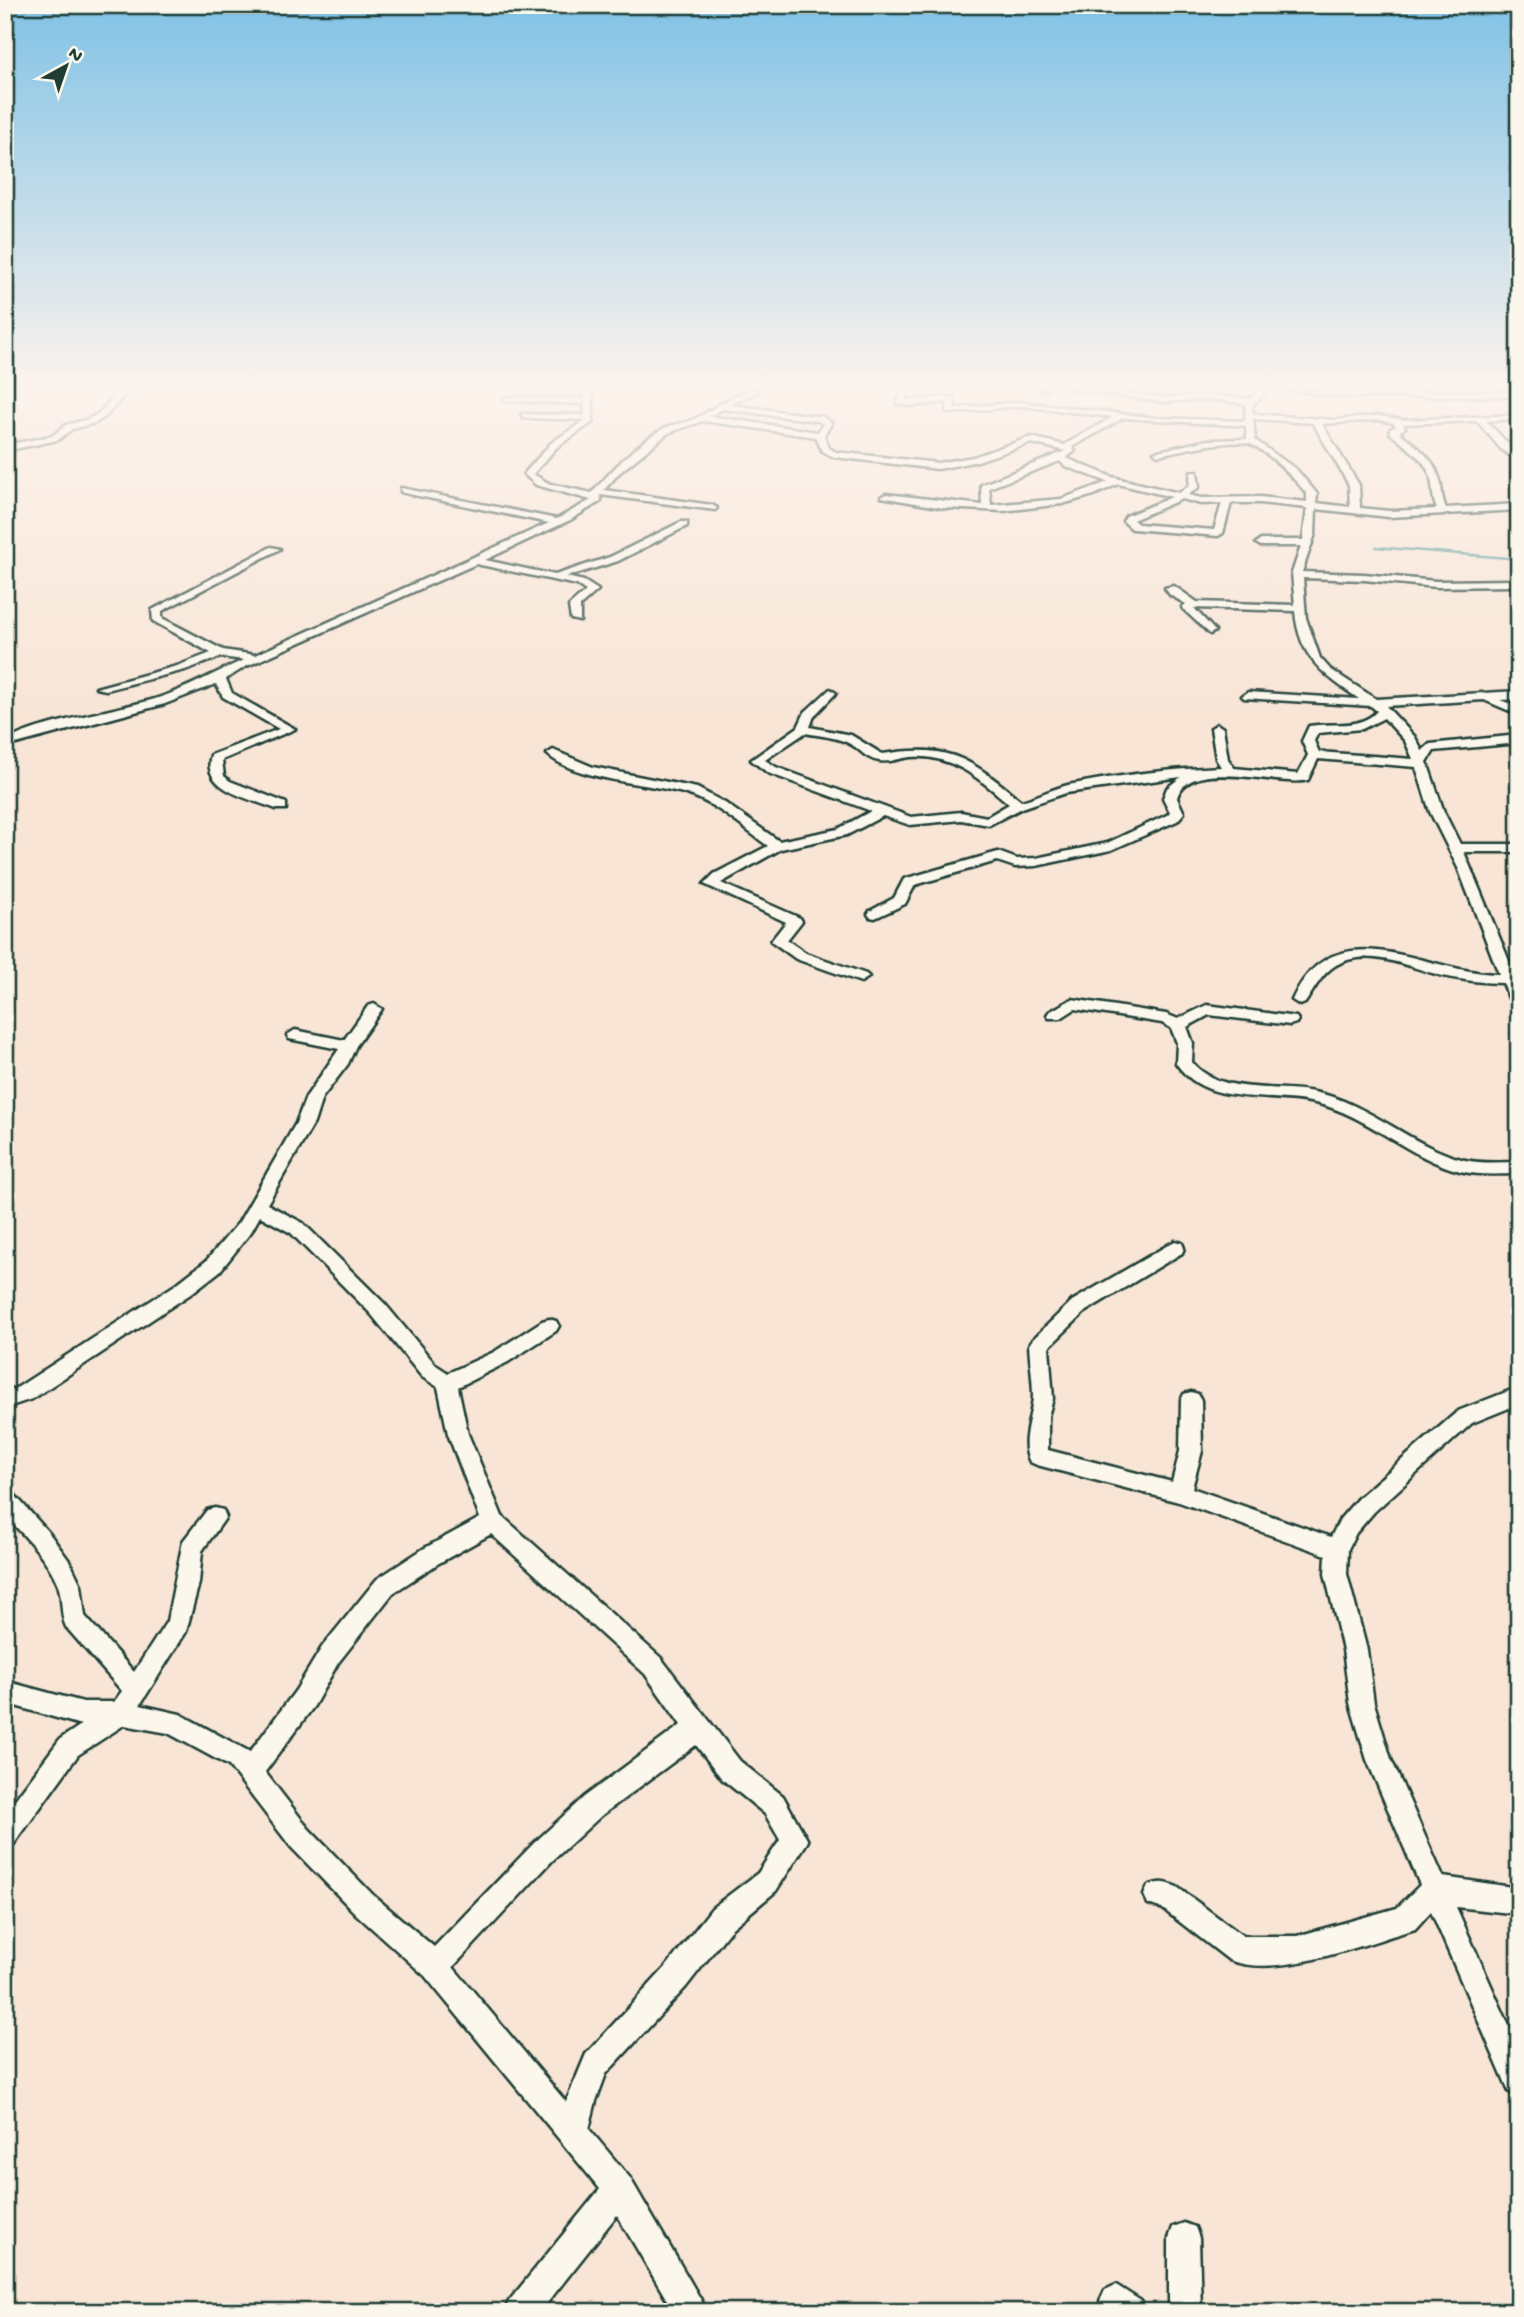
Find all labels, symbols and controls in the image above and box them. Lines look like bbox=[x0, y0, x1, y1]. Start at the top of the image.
north arrow bbox=[32, 32, 102, 102]
text: N bbox=[63, 43, 87, 68]

